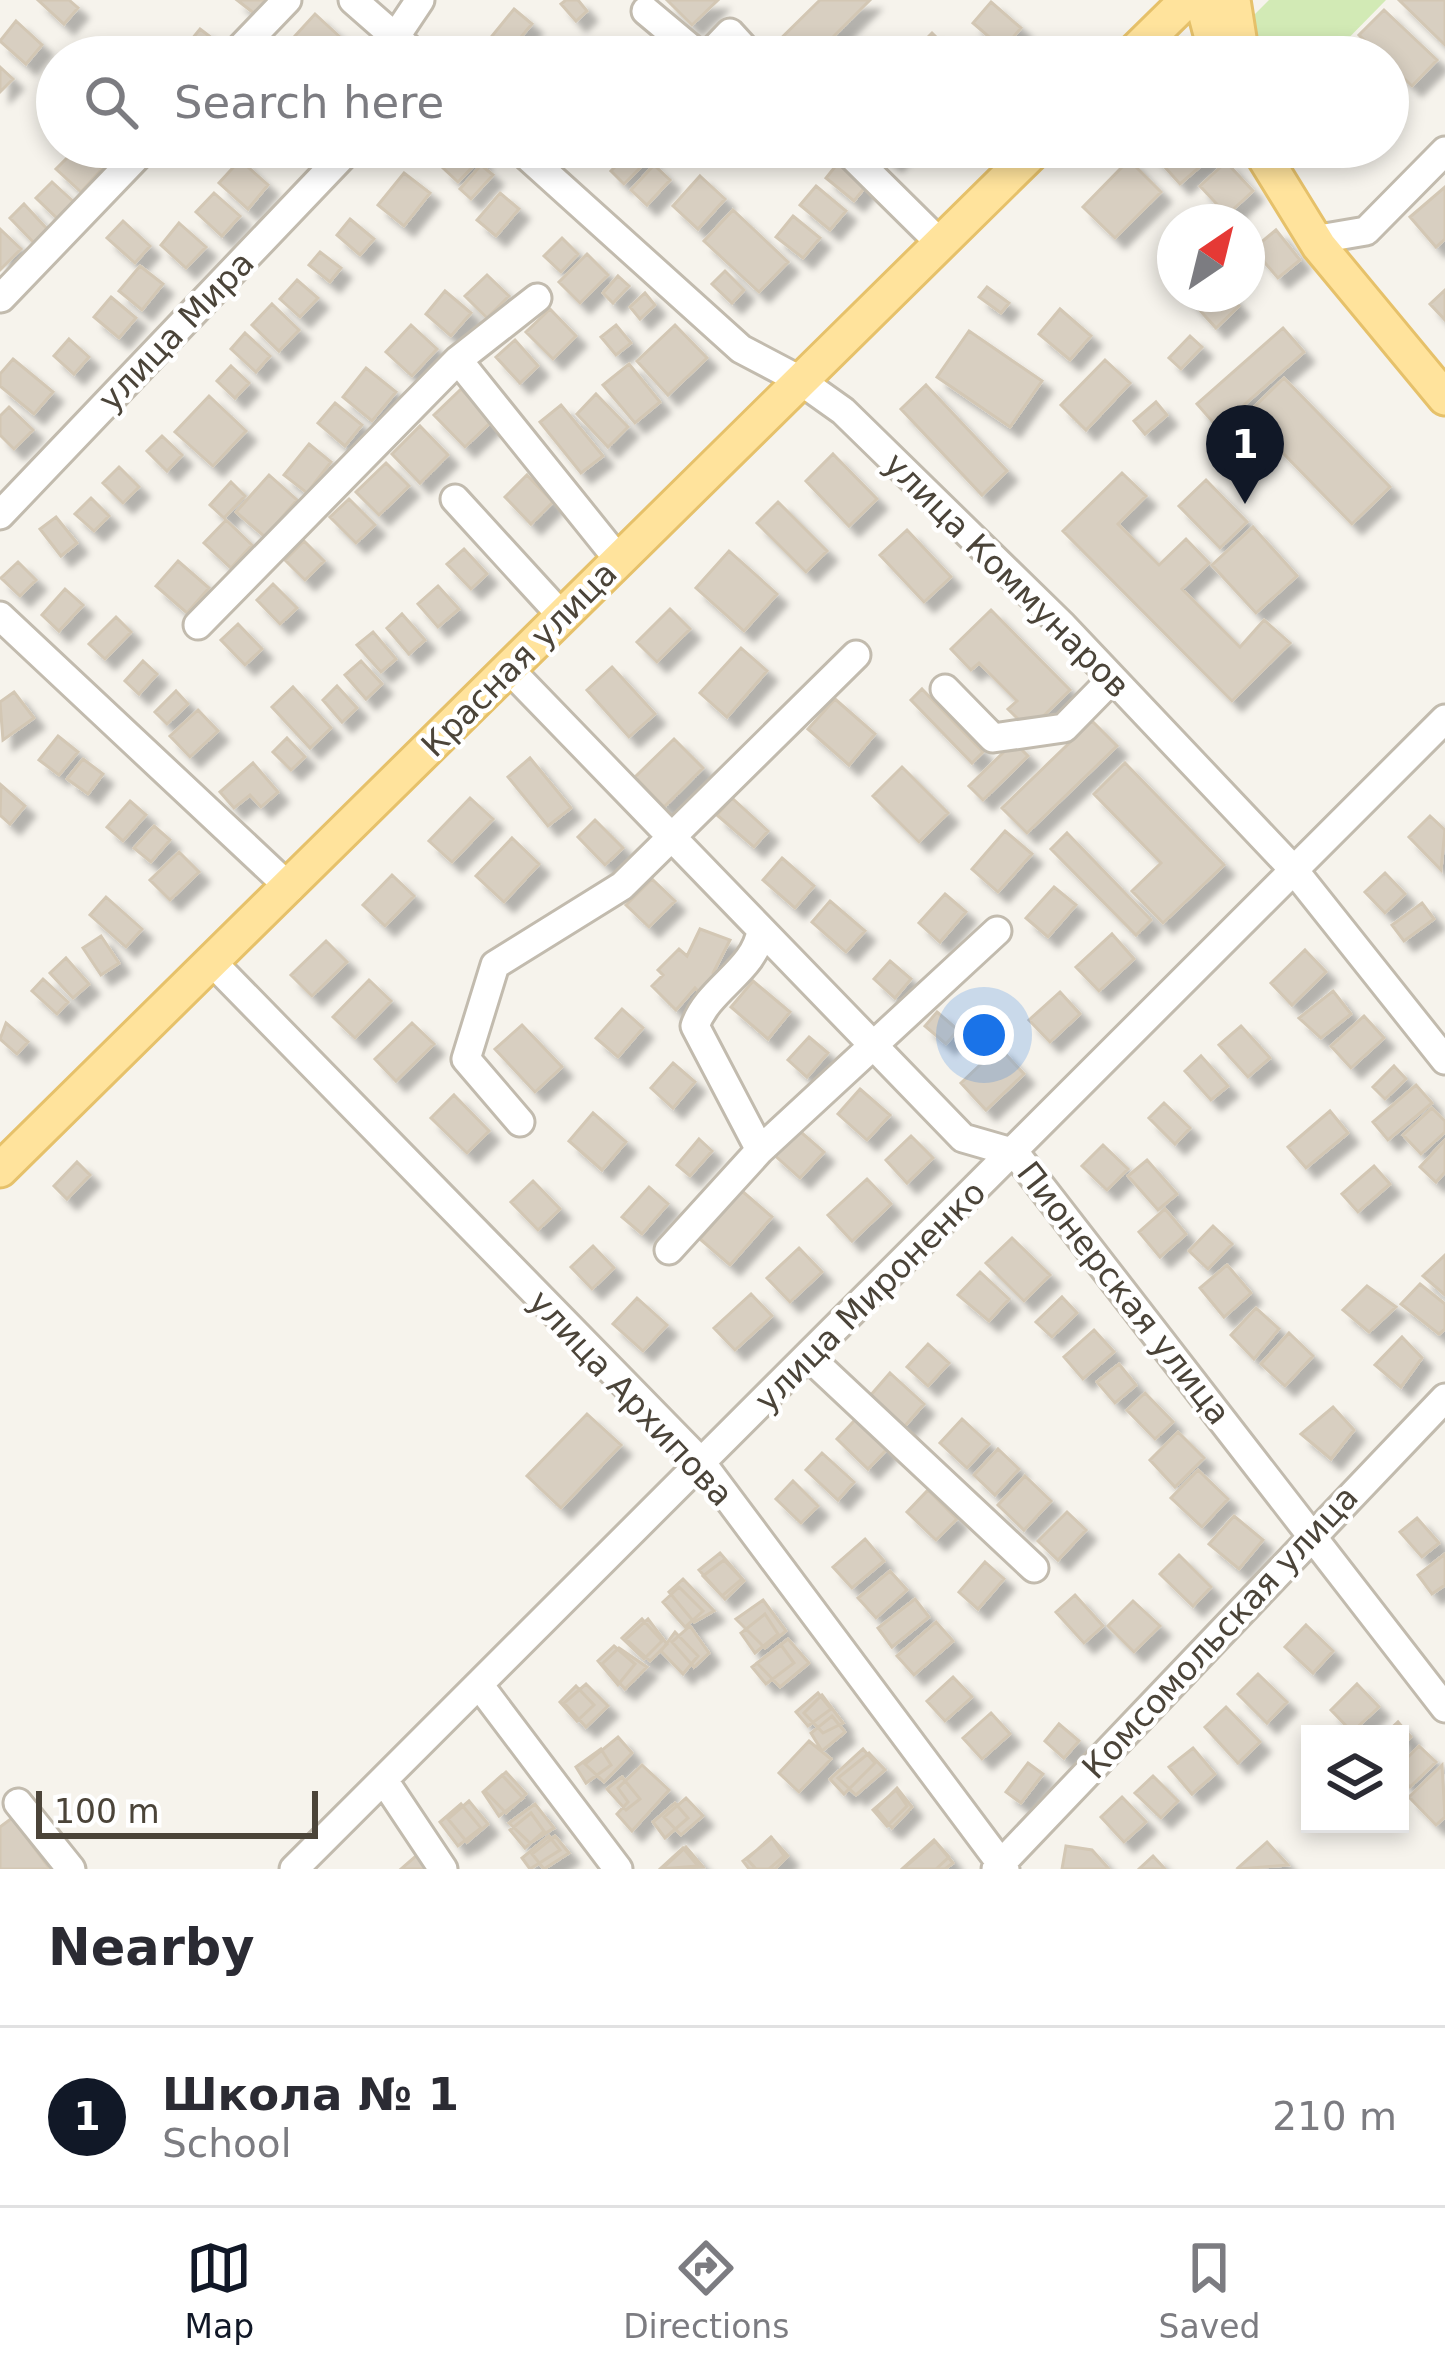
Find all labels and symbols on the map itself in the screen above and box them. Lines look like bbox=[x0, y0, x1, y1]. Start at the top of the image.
north arrow bbox=[1157, 204, 1265, 312]
street label: улица Мира bbox=[90, 243, 262, 419]
pin: 1 bbox=[1206, 405, 1284, 504]
street label: улица Коммунаров bbox=[876, 444, 1138, 706]
street label: Красная улица bbox=[413, 553, 625, 765]
your location bbox=[954, 1005, 1014, 1065]
street label: Пионерская улица bbox=[1009, 1154, 1239, 1432]
street label: улица Мироненко bbox=[747, 1173, 993, 1419]
street label: улица Архипова bbox=[521, 1282, 741, 1514]
street label: Комсомольская улица bbox=[1074, 1478, 1366, 1786]
scale bar bbox=[36, 1785, 318, 1838]

